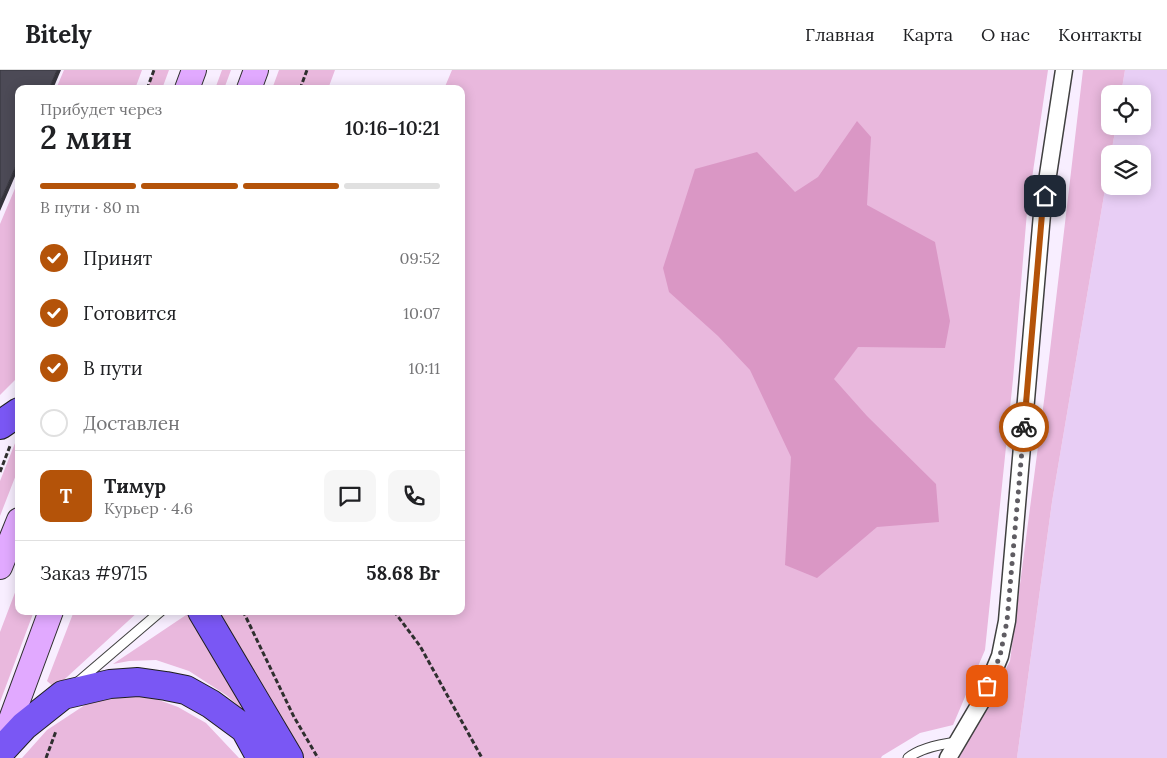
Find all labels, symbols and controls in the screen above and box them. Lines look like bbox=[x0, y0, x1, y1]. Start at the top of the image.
text: Bitely bbox=[25, 19, 92, 50]
text: Главная bbox=[805, 23, 874, 46]
text: Карта bbox=[902, 23, 953, 46]
text: О нас bbox=[981, 23, 1030, 46]
text: Контакты bbox=[1058, 23, 1142, 46]
map controls bbox=[1101, 85, 1151, 195]
button: locate bbox=[1101, 85, 1151, 135]
text: Прибудет через bbox=[40, 99, 162, 119]
text: 10:16–10:21 bbox=[345, 116, 440, 140]
text: 2 мин bbox=[40, 117, 132, 158]
button: layers bbox=[1101, 145, 1151, 195]
pin bbox=[1024, 175, 1066, 217]
icon: home bbox=[1031, 182, 1059, 210]
text: В пути · 80 m bbox=[40, 197, 140, 217]
icon: check bbox=[40, 244, 68, 272]
text: Принят bbox=[83, 246, 152, 270]
text: 09:52 bbox=[400, 248, 440, 268]
icon: check bbox=[40, 299, 68, 327]
text: Готовится bbox=[83, 301, 177, 325]
text: 10:07 bbox=[403, 303, 440, 323]
icon: check bbox=[40, 354, 68, 382]
text: В пути bbox=[83, 356, 143, 380]
text: 10:11 bbox=[409, 358, 440, 378]
courier bbox=[999, 402, 1049, 452]
text: Доставлен bbox=[83, 411, 180, 435]
icon: bike bbox=[1010, 413, 1038, 441]
button: chat bbox=[324, 470, 376, 522]
button: phone bbox=[388, 470, 440, 522]
text: Тимур bbox=[104, 474, 166, 498]
text: Т bbox=[60, 484, 72, 508]
text: Курьер · 4.6 bbox=[104, 498, 193, 518]
text: Заказ #9715 bbox=[40, 561, 148, 585]
text: 58.68 Br bbox=[366, 561, 440, 585]
pin bbox=[966, 665, 1008, 707]
icon: bag bbox=[973, 672, 1001, 700]

